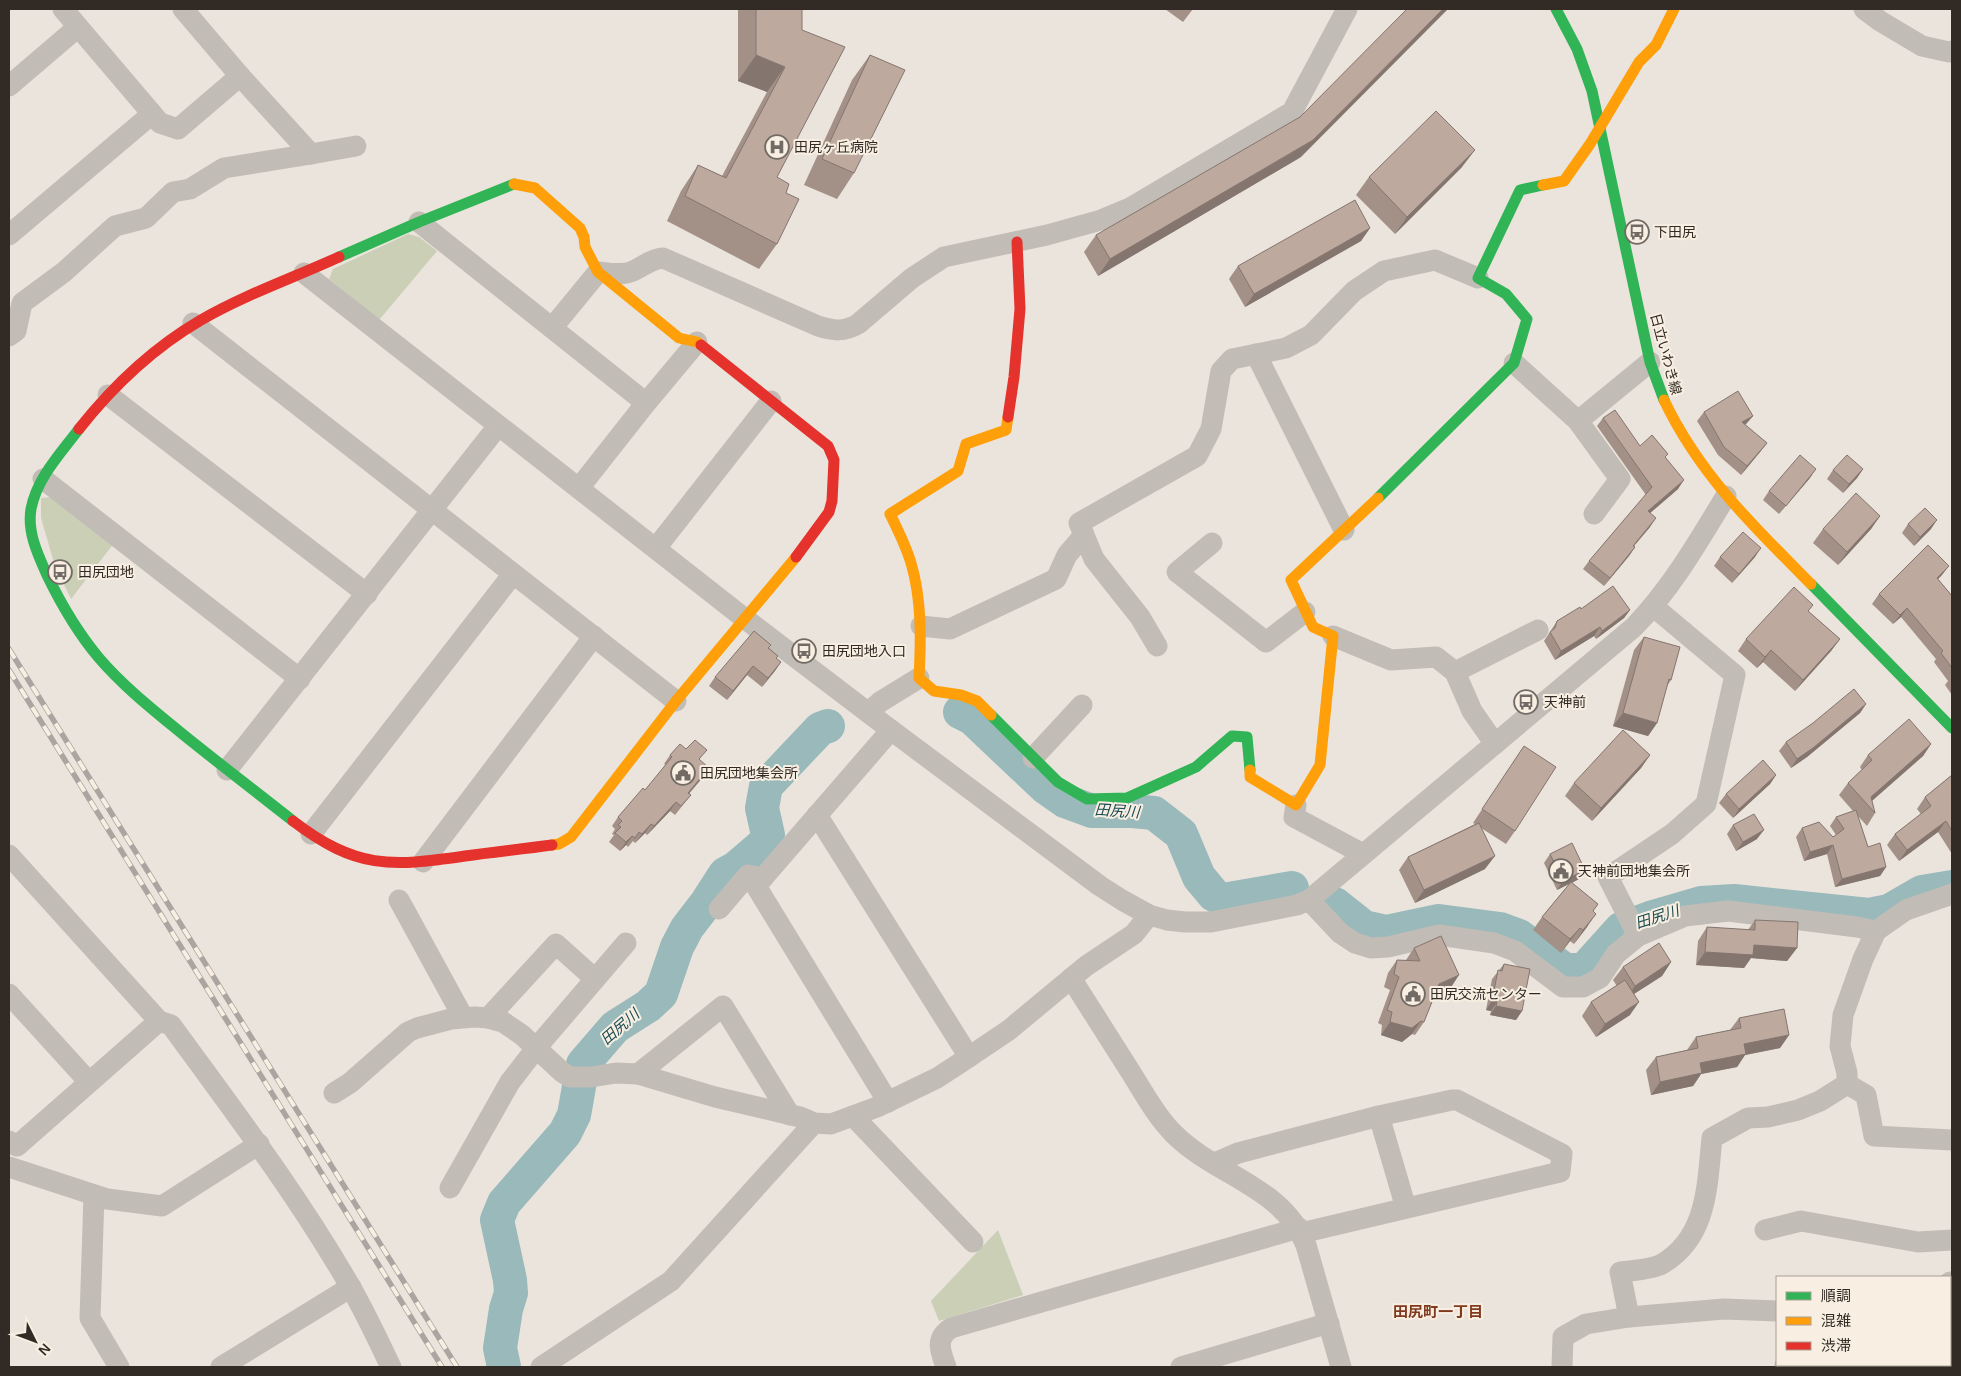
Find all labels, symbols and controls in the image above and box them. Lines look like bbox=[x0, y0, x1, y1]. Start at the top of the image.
hospital icon: 田尻ヶ丘病院 bbox=[764, 134, 790, 160]
place label: 田尻ヶ丘病院 bbox=[794, 139, 878, 155]
bus stop icon: 下田尻 bbox=[1624, 219, 1650, 245]
place label: 下田尻 bbox=[1654, 224, 1696, 240]
street label: 日立いわき線 bbox=[1647, 311, 1685, 397]
bus stop icon: 田尻団地 bbox=[47, 559, 73, 585]
place label: 田尻団地 bbox=[78, 564, 134, 580]
bus stop icon: 田尻団地入口 bbox=[791, 638, 817, 664]
place label: 田尻団地入口 bbox=[822, 643, 906, 659]
bus stop icon: 天神前 bbox=[1513, 689, 1539, 715]
place label: 天神前 bbox=[1544, 694, 1586, 710]
public building icon: 田尻団地集会所 bbox=[670, 760, 696, 786]
place label: 田尻団地集会所 bbox=[700, 765, 798, 781]
water label: 田尻川 bbox=[1094, 800, 1142, 821]
public building icon: 天神前団地集会所 bbox=[1548, 858, 1574, 884]
place label: 天神前団地集会所 bbox=[1578, 863, 1690, 879]
water label: 田尻川 bbox=[1633, 901, 1683, 932]
public building icon: 田尻交流センター bbox=[1400, 981, 1426, 1007]
place label: 田尻交流センター bbox=[1430, 986, 1542, 1002]
water label: 田尻川 bbox=[597, 1004, 644, 1048]
legend bbox=[1776, 1276, 1951, 1366]
text: 順調 bbox=[1821, 1287, 1851, 1304]
district label: 田尻町一丁目 bbox=[1393, 1303, 1483, 1320]
text: 混雑 bbox=[1821, 1312, 1851, 1329]
north arrow bbox=[10, 1316, 60, 1366]
text: 渋滞 bbox=[1821, 1337, 1851, 1354]
text: N bbox=[35, 1341, 54, 1359]

